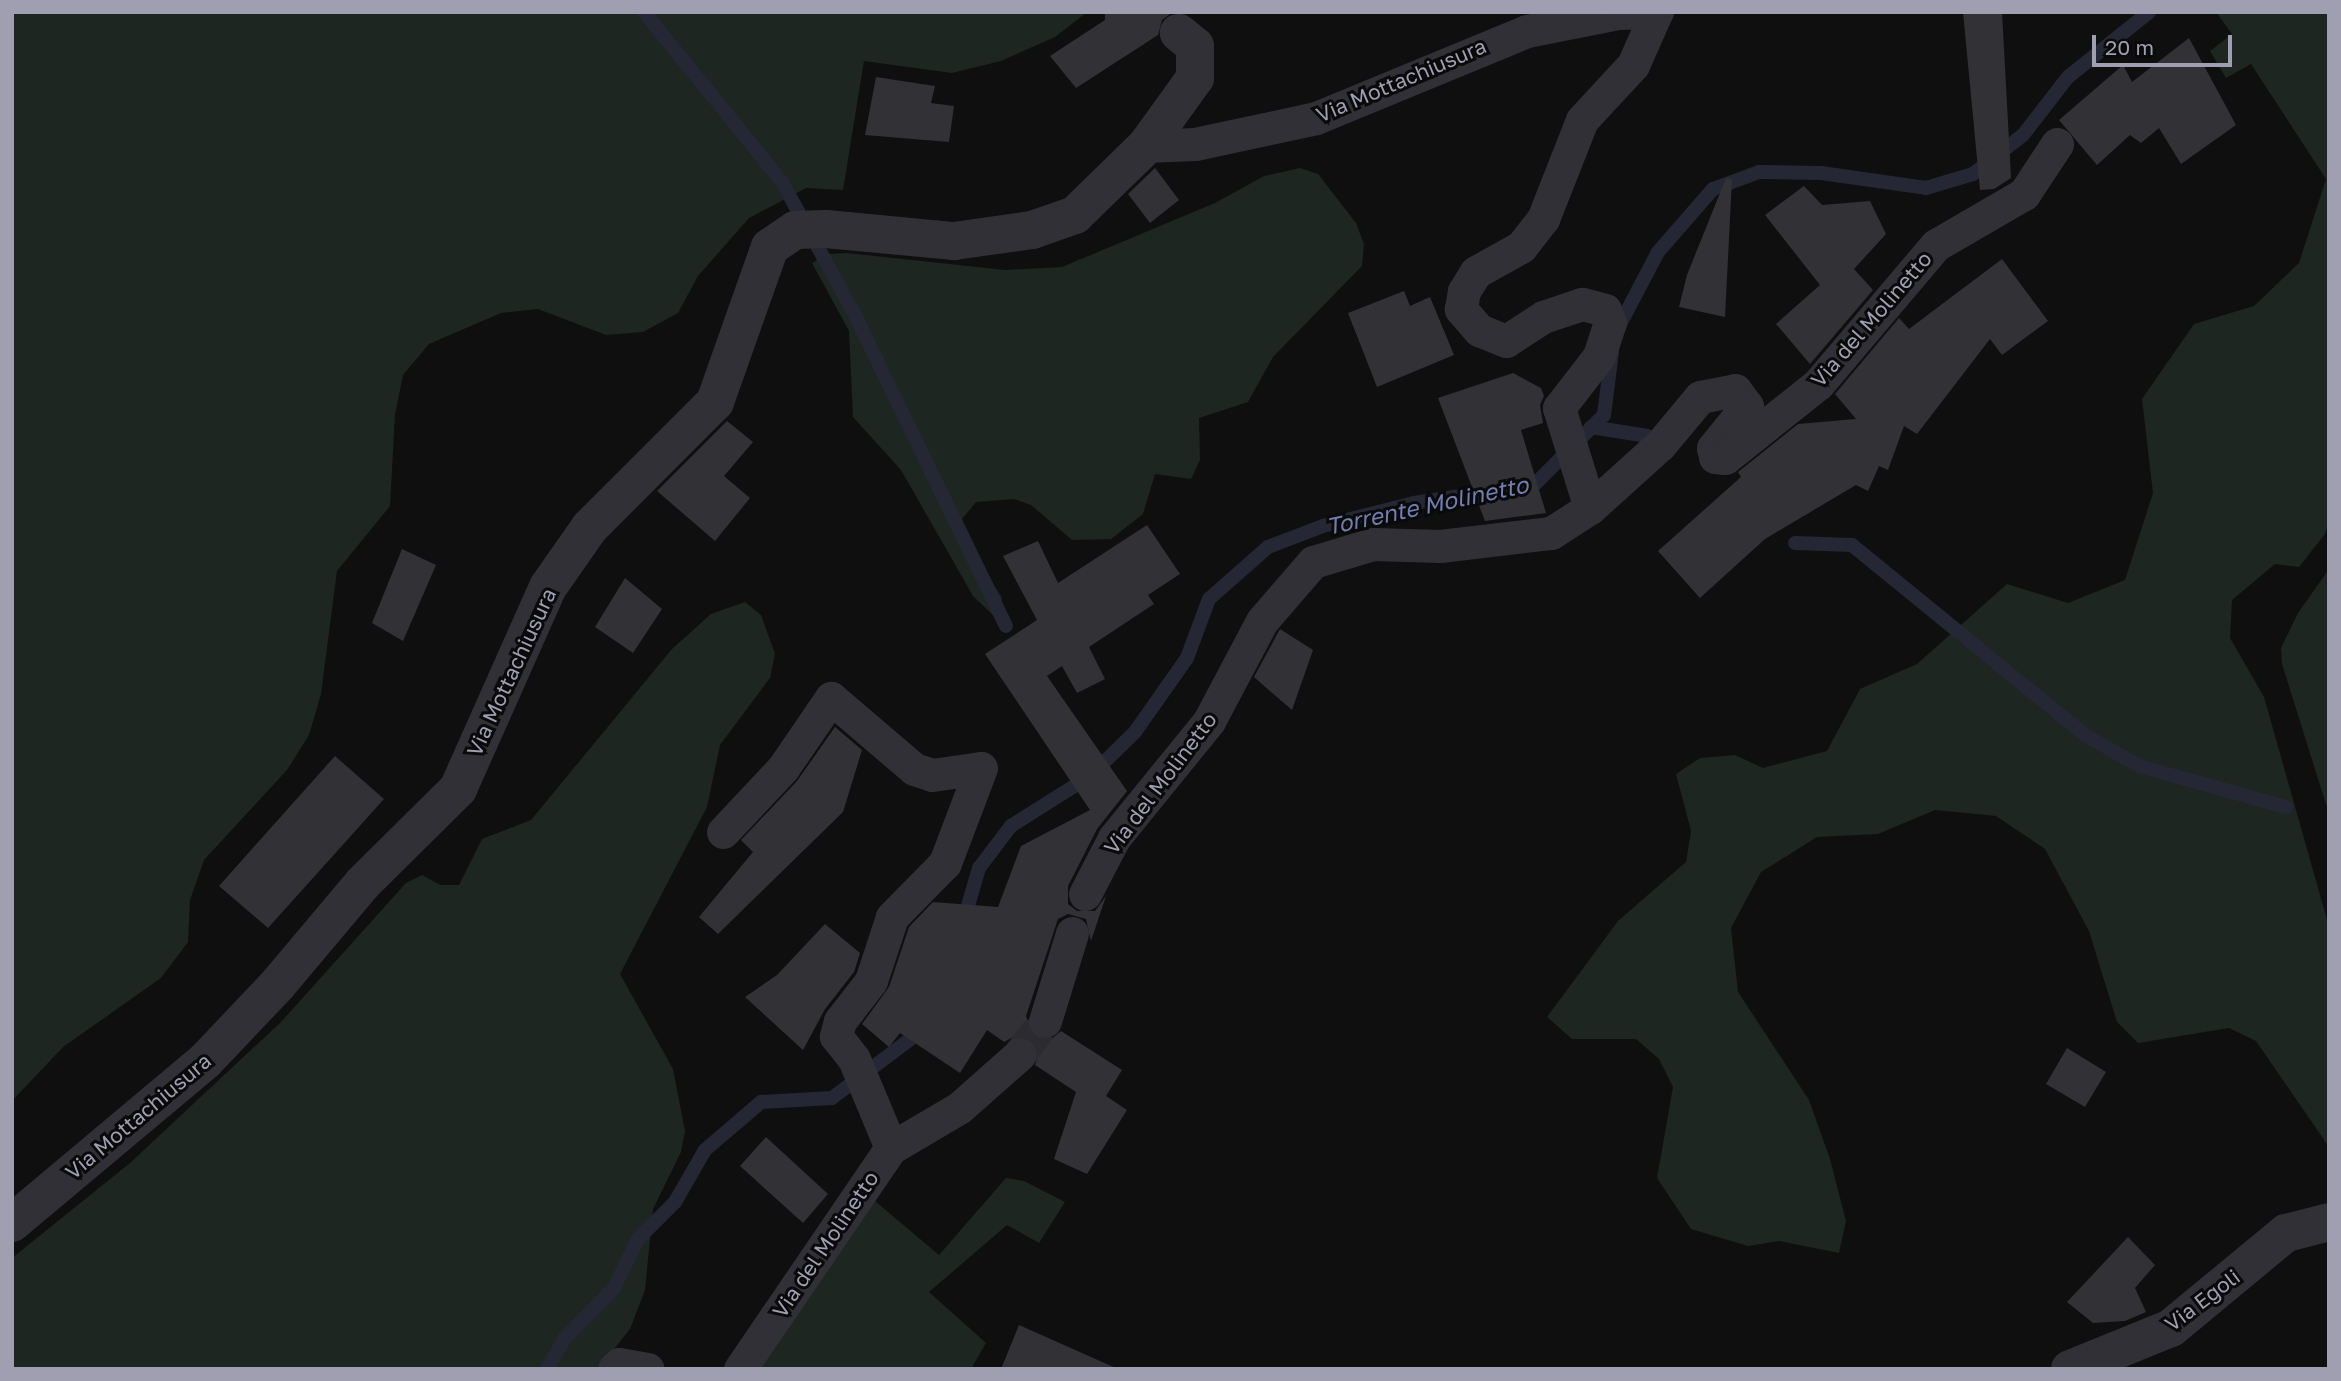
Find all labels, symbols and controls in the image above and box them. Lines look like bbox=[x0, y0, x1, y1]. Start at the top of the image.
scale bar bbox=[2096, 21, 2236, 65]
street label: Via Mottachiusura bbox=[1312, 33, 1490, 127]
text: 20 m bbox=[2105, 34, 2154, 60]
street label: Via del Molinetto bbox=[1805, 246, 1937, 392]
water label: Torrente Molinetto bbox=[1323, 470, 1531, 540]
street label: Via Mottachiusura bbox=[461, 584, 561, 760]
street label: Via del Molinetto bbox=[1098, 707, 1222, 859]
street label: Via Mottachiusura bbox=[60, 1048, 216, 1184]
street label: Via del Molinetto bbox=[767, 1166, 883, 1322]
street label: Via Egoli bbox=[2160, 1264, 2244, 1336]

